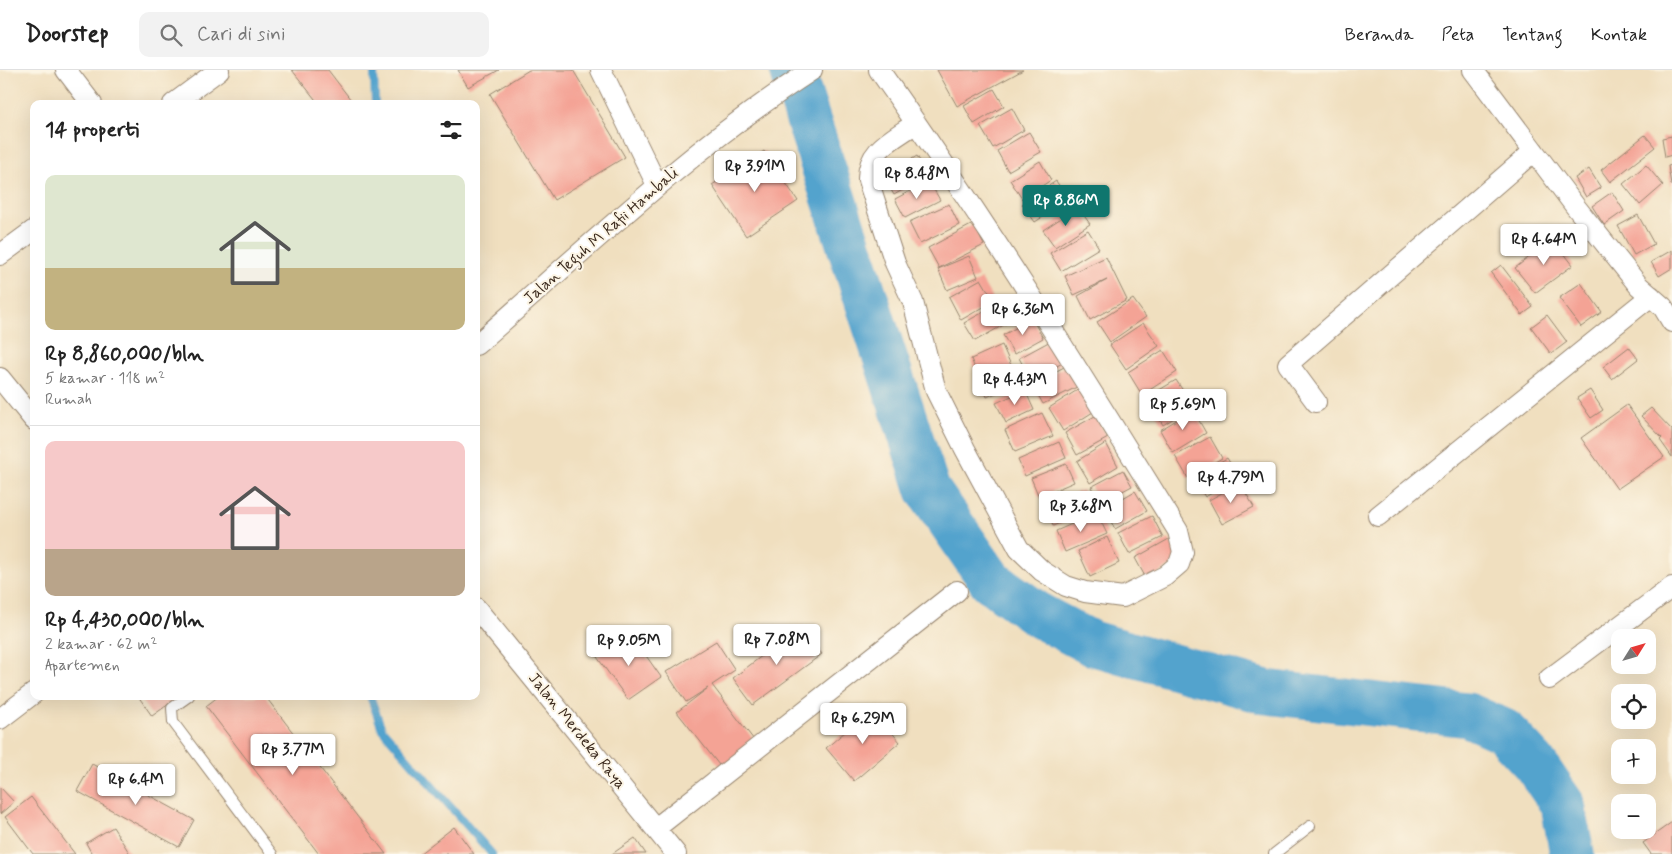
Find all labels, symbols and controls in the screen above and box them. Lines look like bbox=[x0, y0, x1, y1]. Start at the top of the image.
search box bbox=[139, 12, 489, 57]
text: Doorstep bbox=[25, 19, 109, 50]
icon: search bbox=[157, 21, 185, 49]
text: Cari di sini bbox=[197, 22, 285, 47]
text: Beranda bbox=[1344, 23, 1413, 47]
text: Peta bbox=[1441, 23, 1474, 47]
text: Tentang bbox=[1502, 23, 1563, 47]
text: Kontak bbox=[1591, 23, 1647, 47]
text: 14 properti bbox=[45, 116, 139, 144]
icon: filters bbox=[437, 116, 465, 144]
pin: Rp 3.91M bbox=[703, 150, 807, 193]
text: Rp 3.91M bbox=[725, 156, 785, 177]
pin: Rp 8.48M bbox=[865, 158, 969, 200]
street label: Jalan Teguh M Rafii Hambali bbox=[519, 163, 684, 310]
text: Rp 8.48M bbox=[884, 163, 950, 184]
pin: Rp 8.86M bbox=[1014, 184, 1118, 227]
text: Rp 8.86M bbox=[1034, 190, 1098, 211]
icon: home bbox=[210, 208, 300, 298]
pin: Rp 4.64M bbox=[1492, 224, 1596, 266]
text: Rp 4.64M bbox=[1511, 229, 1577, 250]
pin: Rp 6.36M bbox=[971, 294, 1075, 336]
text: Rp 6.36M bbox=[992, 299, 1054, 320]
text: Rp 8,860,000/bln bbox=[45, 340, 204, 368]
pin: Rp 4.43M bbox=[963, 364, 1067, 406]
text: 5 kamar · 118 m² bbox=[45, 368, 165, 389]
text: Rp 4.43M bbox=[983, 369, 1047, 390]
pin: Rp 5.69M bbox=[1131, 388, 1235, 431]
text: Rumah bbox=[45, 389, 92, 410]
text: Rp 5.69M bbox=[1150, 394, 1216, 415]
pin: Rp 4.79M bbox=[1179, 462, 1283, 504]
text: Rp 4.79M bbox=[1198, 467, 1264, 488]
icon: home bbox=[210, 473, 300, 563]
pin: Rp 3.68M bbox=[1029, 490, 1133, 533]
text: Rp 3.68M bbox=[1050, 496, 1112, 517]
text: Rp 4,430,000/bln bbox=[45, 606, 204, 634]
pin: Rp 9.05M bbox=[577, 624, 681, 667]
pin: Rp 7.08M bbox=[725, 624, 829, 666]
text: Rp 7.08M bbox=[744, 629, 810, 650]
north arrow bbox=[1611, 629, 1656, 674]
map controls bbox=[1611, 629, 1656, 839]
text: Rp 9.05M bbox=[597, 630, 661, 651]
text: 2 kamar · 62 m² bbox=[45, 634, 157, 655]
text: Apartemen bbox=[45, 655, 120, 676]
street label: Jalan Merdeka Raya bbox=[523, 668, 631, 794]
button: locate bbox=[1611, 684, 1656, 729]
pin: Rp 6.29M bbox=[811, 702, 915, 745]
text: Rp 6.29M bbox=[831, 708, 895, 729]
pin: Rp 3.77M bbox=[241, 734, 345, 776]
text: Rp 3.77M bbox=[261, 739, 325, 760]
button: + bbox=[1611, 739, 1656, 784]
pin: Rp 6.4M bbox=[90, 764, 182, 806]
text: Rp 6.4M bbox=[108, 769, 164, 790]
button: − bbox=[1611, 794, 1656, 839]

